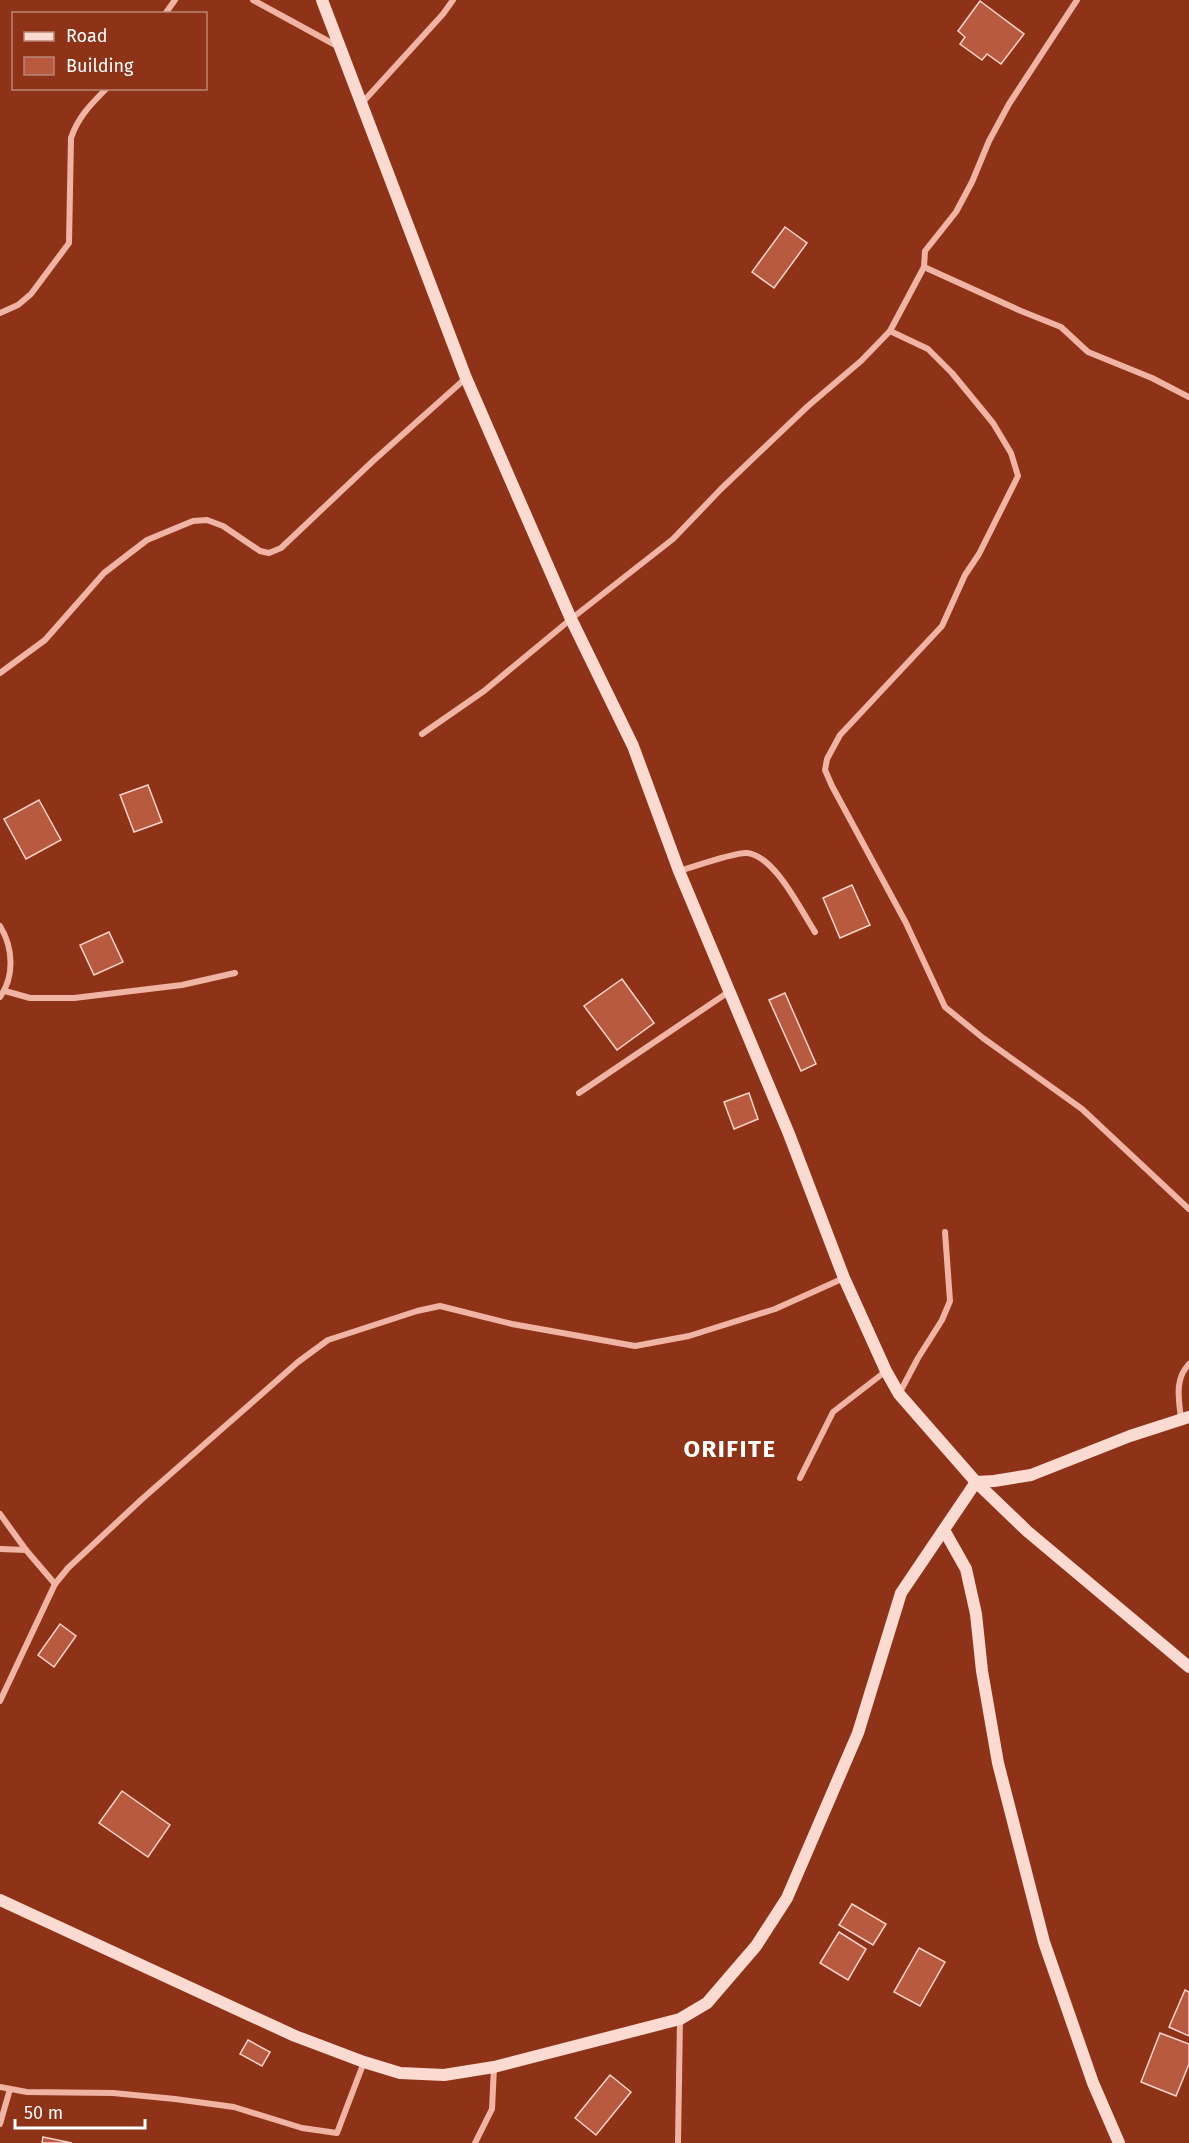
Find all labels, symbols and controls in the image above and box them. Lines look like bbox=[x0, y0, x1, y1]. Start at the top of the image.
legend bbox=[12, 12, 207, 90]
text: Road bbox=[66, 25, 108, 47]
text: Building bbox=[66, 55, 134, 77]
district label: ORIFITE bbox=[683, 1435, 777, 1463]
scale bar bbox=[15, 2092, 146, 2130]
text: 50 m bbox=[24, 2102, 63, 2124]

